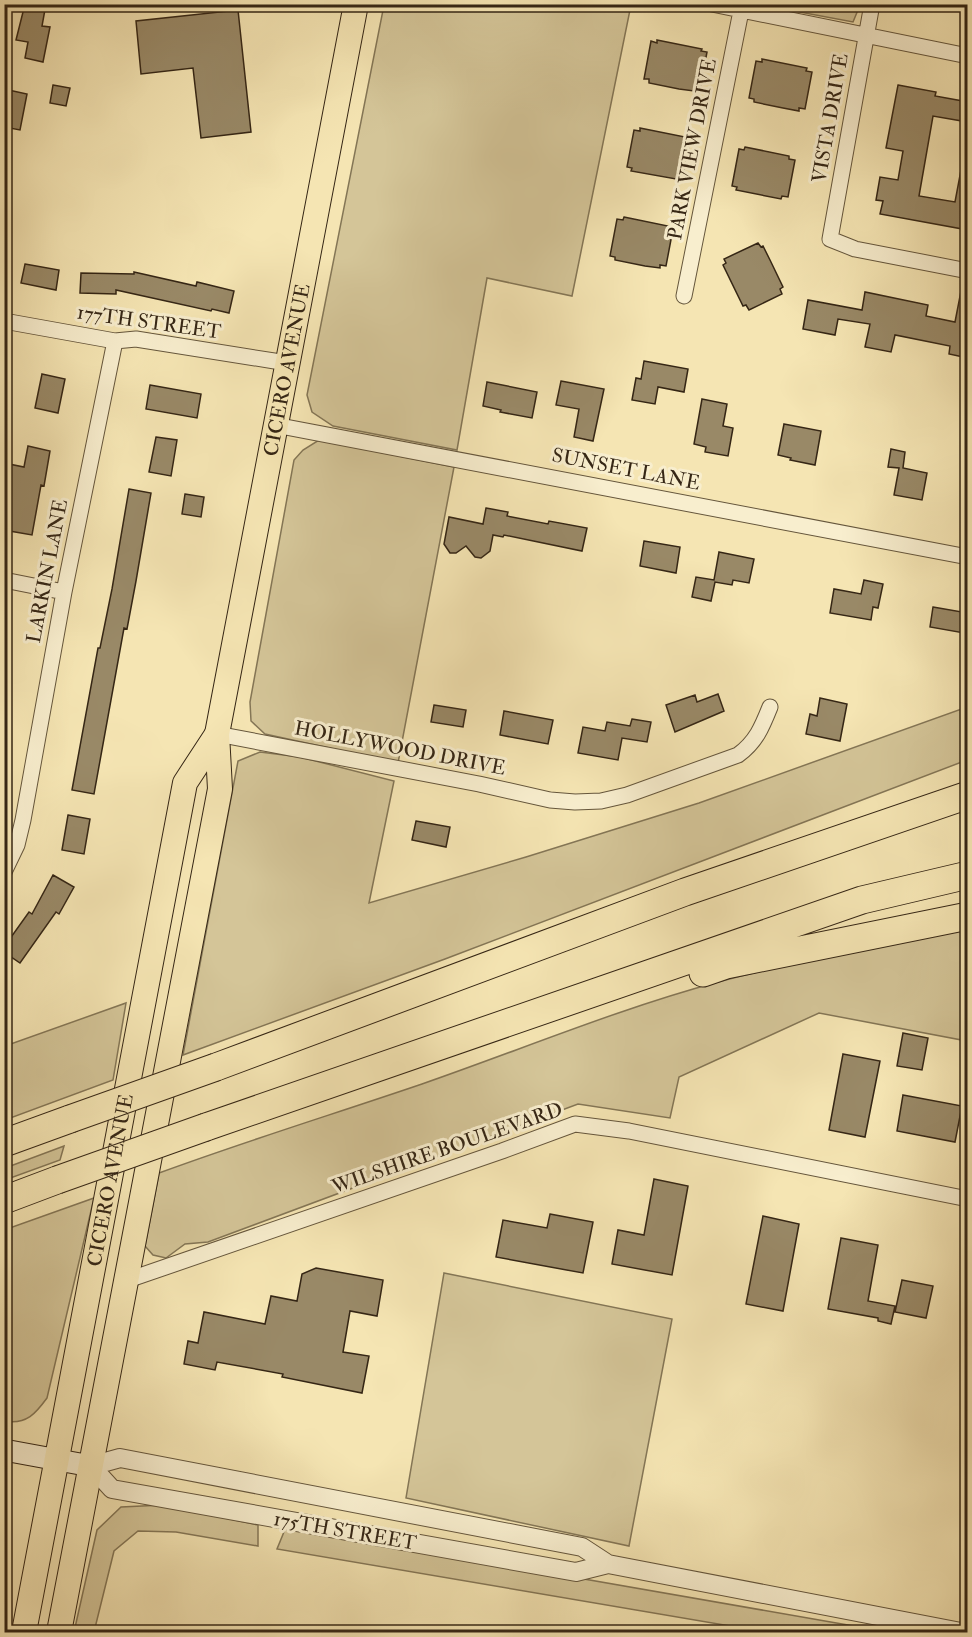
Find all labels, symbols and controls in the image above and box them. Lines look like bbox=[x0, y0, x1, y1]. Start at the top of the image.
street label: VISTA DRIVE bbox=[806, 51, 854, 185]
street label: PARK VIEW DRIVE bbox=[662, 56, 722, 242]
street label: CICERO AVENUE bbox=[258, 281, 315, 458]
street label: 177TH STREET bbox=[76, 300, 223, 344]
street label: SUNSET LANE bbox=[550, 442, 702, 496]
street label: LARKIN LANE bbox=[21, 497, 73, 645]
street label: HOLLYWOOD DRIVE bbox=[292, 715, 508, 781]
street label: CICERO AVENUE bbox=[81, 1092, 138, 1268]
street label: WILSHIRE BOULEVARD bbox=[327, 1097, 566, 1200]
street label: 175TH STREET bbox=[272, 1506, 418, 1556]

